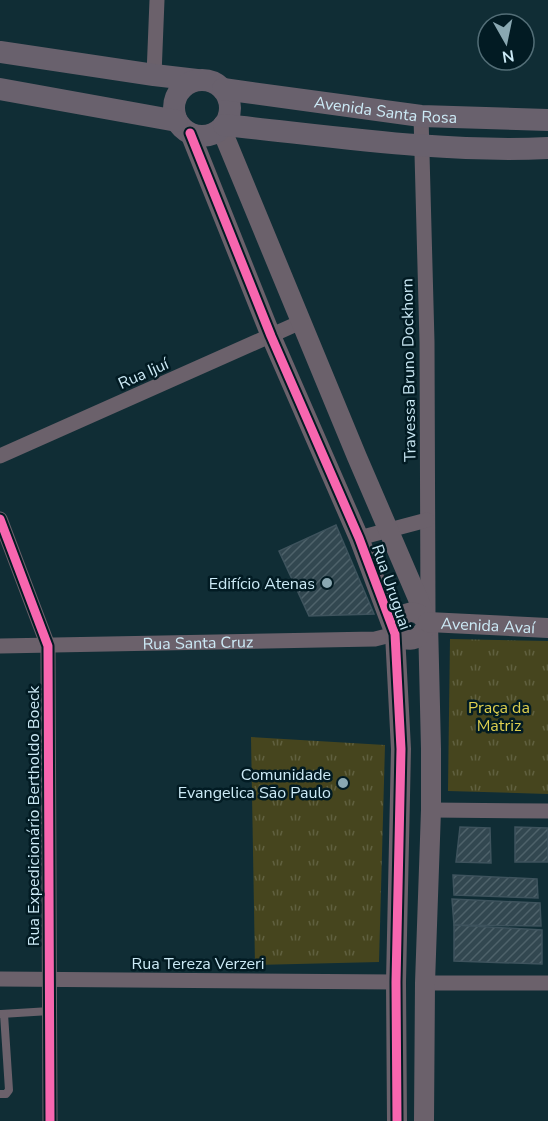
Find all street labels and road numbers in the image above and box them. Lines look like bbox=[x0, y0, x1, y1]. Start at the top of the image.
street label: Avenida Santa Rosa bbox=[313, 92, 457, 129]
street label: Travessa Bruno Dockhorn bbox=[396, 278, 422, 462]
street label: Rua Ijuí bbox=[115, 353, 173, 395]
street label: Rua Uruguai bbox=[366, 542, 416, 633]
street label: Avenida Avaí bbox=[440, 613, 537, 639]
street label: Rua Santa Cruz bbox=[142, 631, 254, 655]
street label: Rua Expedicionário Bertholdo Boeck bbox=[23, 685, 45, 946]
street label: Rua Tereza Verzeri bbox=[132, 953, 264, 975]

